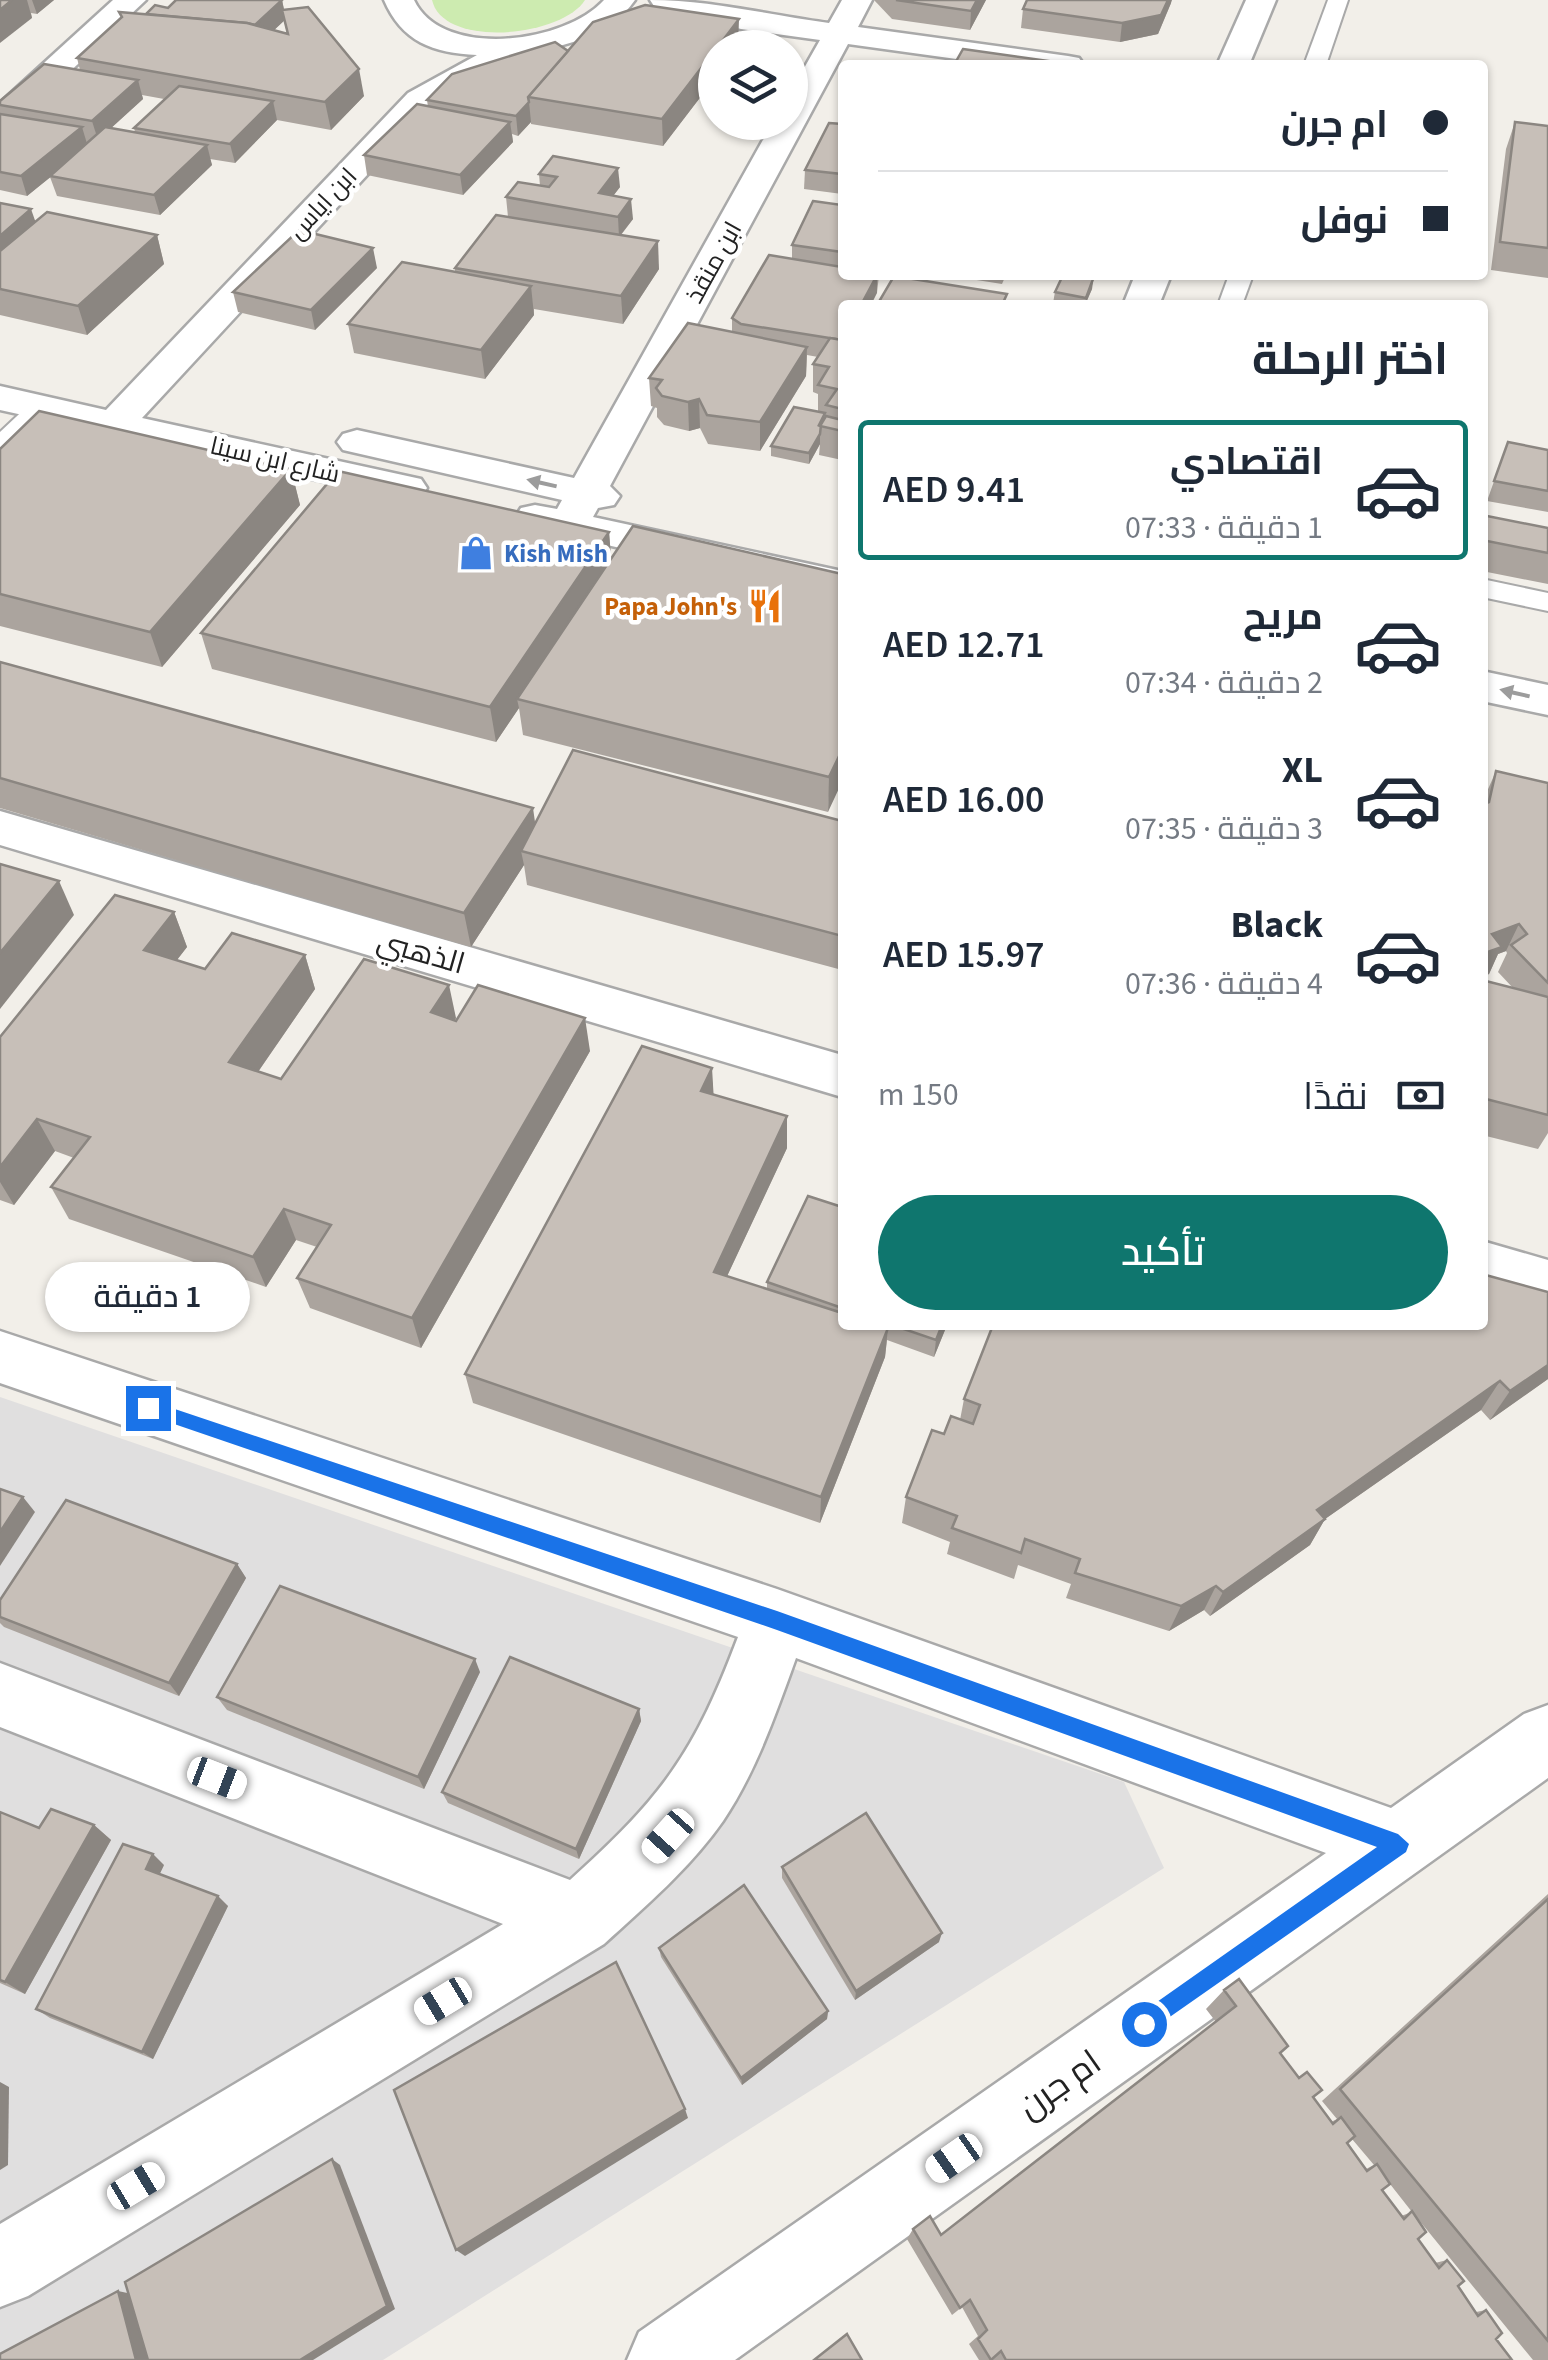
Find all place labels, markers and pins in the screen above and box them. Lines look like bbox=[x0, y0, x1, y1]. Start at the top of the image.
shop icon: Kish Mish bbox=[457, 534, 495, 572]
place label: Kish Mish bbox=[504, 536, 608, 572]
restaurant icon: Papa John's bbox=[746, 587, 784, 625]
place label: Papa John's bbox=[604, 589, 737, 625]

